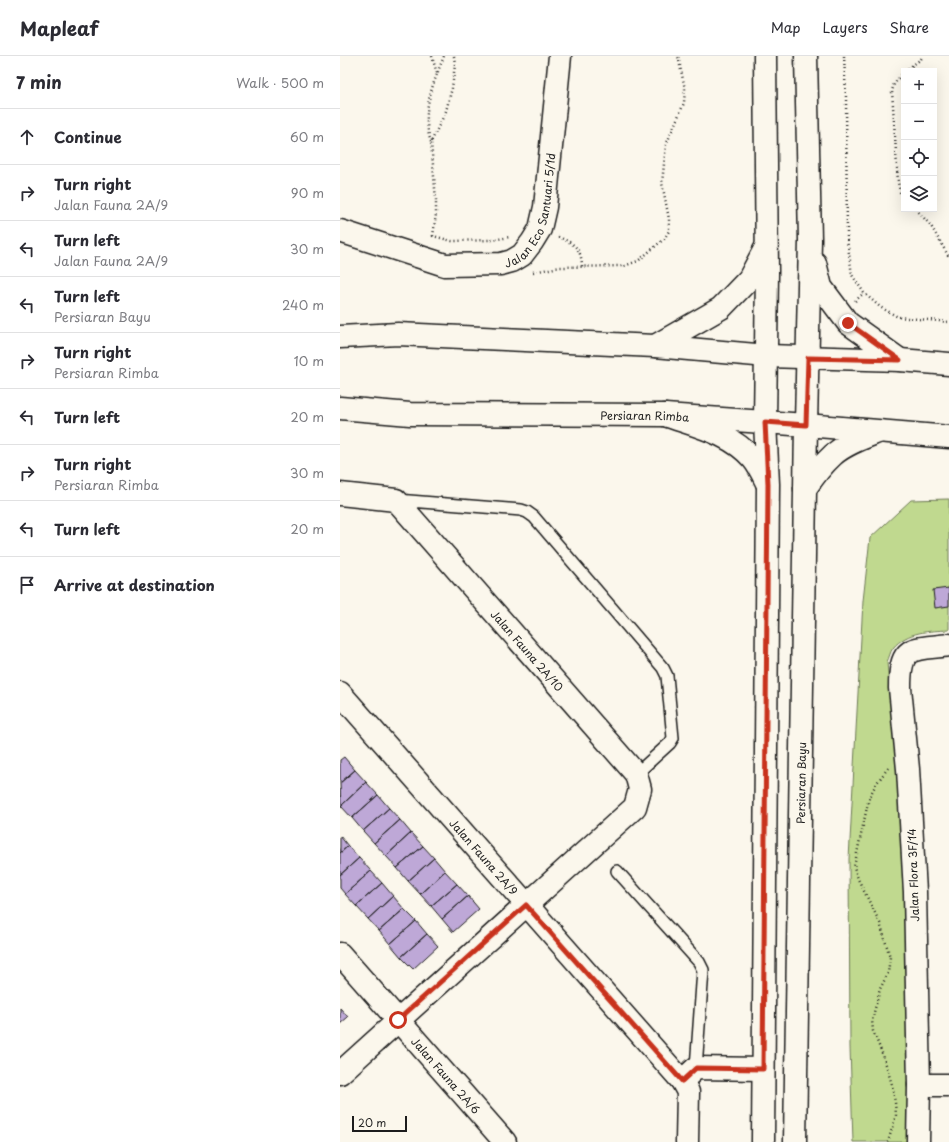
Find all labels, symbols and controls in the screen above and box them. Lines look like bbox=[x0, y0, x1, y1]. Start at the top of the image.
text: Mapleaf bbox=[20, 14, 98, 42]
text: Map bbox=[771, 17, 801, 38]
text: Layers bbox=[823, 17, 868, 38]
text: Share bbox=[890, 17, 929, 38]
map controls bbox=[901, 68, 937, 212]
button: + bbox=[901, 68, 937, 104]
text: 7 min bbox=[16, 69, 62, 95]
text: Walk · 500 m bbox=[236, 73, 324, 92]
button: − bbox=[901, 104, 937, 140]
text: Continue bbox=[54, 125, 122, 148]
icon: ahead bbox=[16, 126, 38, 148]
text: 60 m bbox=[290, 127, 324, 146]
button: locate bbox=[901, 140, 937, 176]
street label: Jalan Eco Santuari 5/1d bbox=[502, 152, 559, 271]
text: Turn right bbox=[54, 172, 131, 195]
button: layers bbox=[901, 176, 937, 212]
icon: right bbox=[16, 182, 38, 204]
text: 90 m bbox=[291, 183, 324, 202]
text: Jalan Fauna 2A/9 bbox=[54, 195, 168, 214]
text: Turn left bbox=[54, 228, 120, 251]
icon: left bbox=[16, 238, 38, 260]
text: 30 m bbox=[290, 239, 324, 258]
text: Jalan Fauna 2A/9 bbox=[54, 251, 168, 270]
text: Turn left bbox=[54, 284, 120, 307]
icon: left bbox=[16, 294, 38, 316]
text: 240 m bbox=[282, 295, 324, 314]
text: Persiaran Bayu bbox=[54, 307, 151, 326]
route end bbox=[839, 314, 857, 332]
text: Turn right bbox=[54, 340, 131, 363]
icon: right bbox=[16, 350, 38, 372]
text: 10 m bbox=[294, 351, 324, 370]
text: Persiaran Rimba bbox=[54, 363, 159, 382]
text: Turn left bbox=[54, 405, 120, 428]
icon: left bbox=[16, 406, 38, 428]
street label: Persiaran Rimba bbox=[600, 406, 690, 425]
text: 20 m bbox=[290, 407, 324, 426]
text: Turn right bbox=[54, 452, 131, 475]
icon: right bbox=[16, 462, 38, 484]
text: 30 m bbox=[290, 463, 324, 482]
text: Persiaran Rimba bbox=[54, 475, 159, 494]
text: Turn left bbox=[54, 517, 120, 540]
icon: left bbox=[16, 518, 38, 540]
text: 20 m bbox=[290, 519, 324, 538]
text: Arrive at destination bbox=[54, 573, 215, 596]
icon: arrive bbox=[16, 574, 38, 596]
street label: Jalan Fauna 2A/10 bbox=[487, 606, 568, 695]
street label: Persiaran Bayu bbox=[791, 742, 810, 824]
street label: Jalan Fauna 2A/9 bbox=[446, 815, 522, 898]
street label: Jalan Flora 3F/14 bbox=[903, 828, 923, 922]
route start bbox=[389, 1011, 407, 1029]
street label: Jalan Fauna 2A/6 bbox=[408, 1033, 485, 1117]
scale bar bbox=[352, 1114, 407, 1133]
text: 20 m bbox=[358, 1114, 386, 1131]

